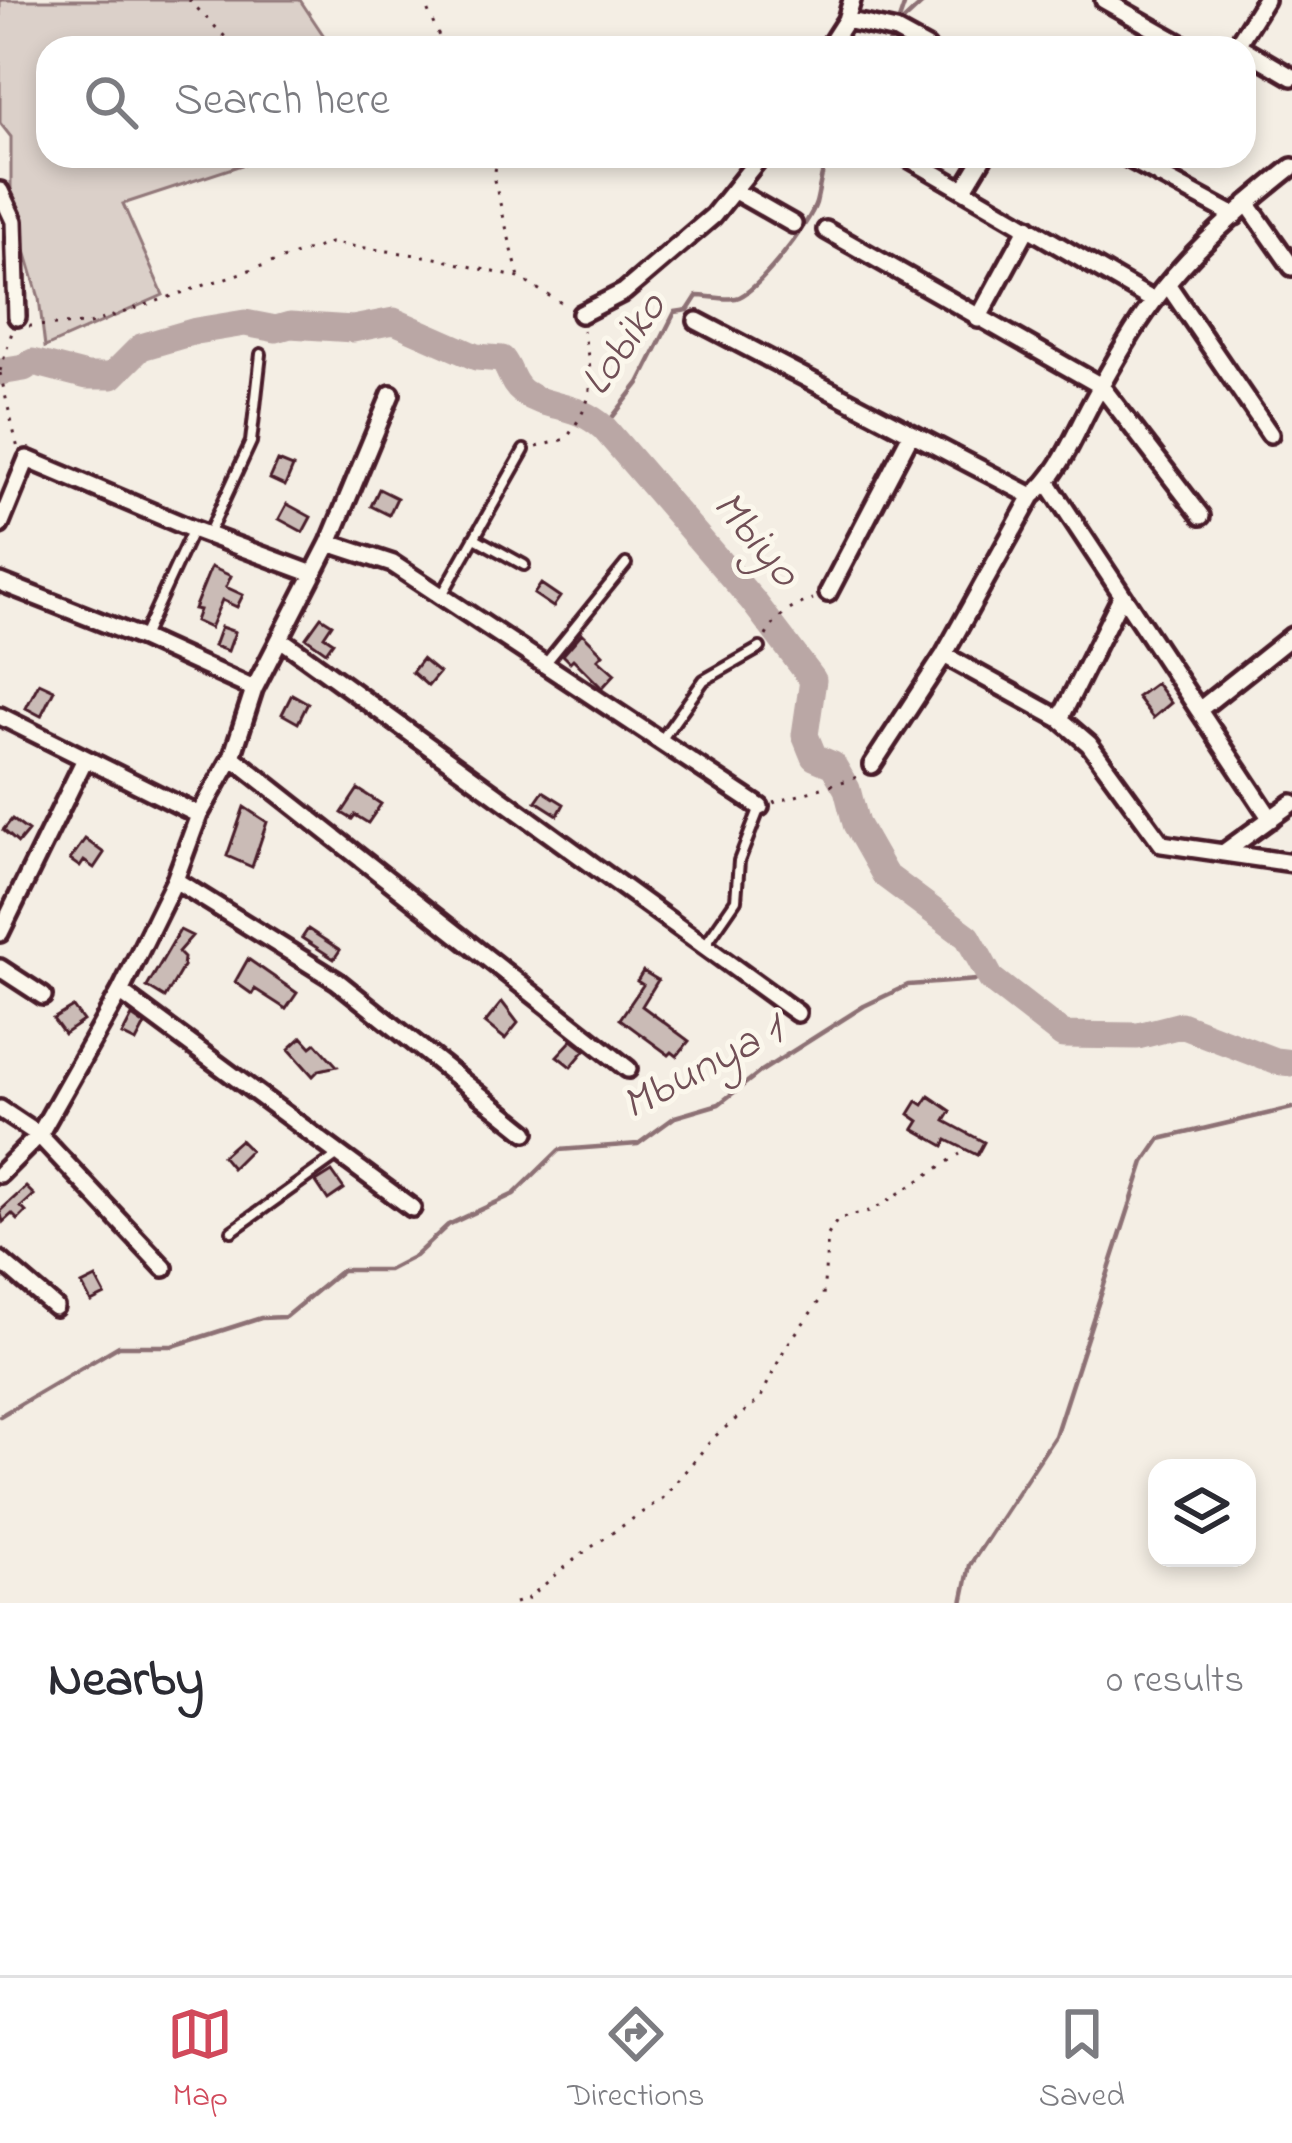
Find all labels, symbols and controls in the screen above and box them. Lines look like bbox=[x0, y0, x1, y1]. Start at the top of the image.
search box bbox=[36, 36, 1256, 168]
icon: search bbox=[78, 69, 144, 135]
text: Search here bbox=[174, 69, 390, 135]
water label: Lobiko bbox=[565, 278, 686, 410]
water label: Mbiyo bbox=[695, 477, 816, 604]
water label: Mbunya 1 bbox=[611, 996, 800, 1139]
map controls bbox=[1148, 1459, 1256, 1567]
button: layers bbox=[1148, 1459, 1256, 1567]
text: Nearby bbox=[48, 1644, 204, 1719]
text: 0 results bbox=[1106, 1653, 1244, 1710]
tab: Map bbox=[167, 2001, 233, 2121]
tab: Directions bbox=[567, 2001, 704, 2121]
tab: Saved bbox=[1039, 2001, 1125, 2121]

